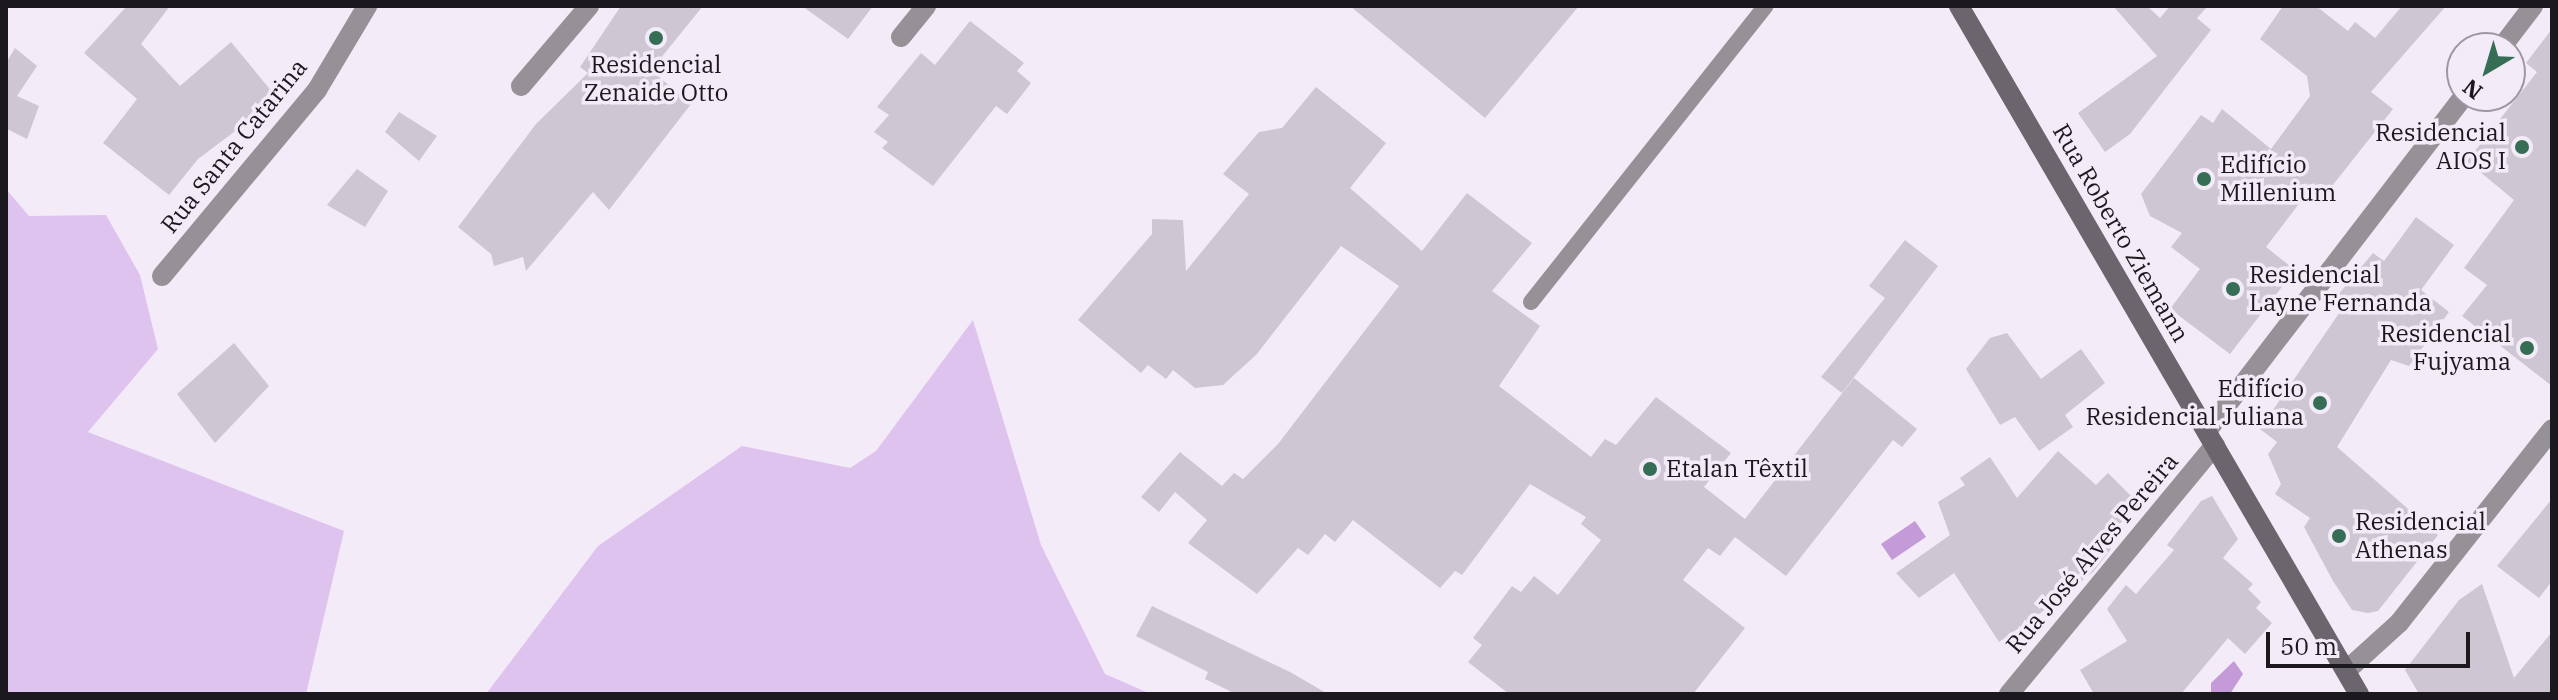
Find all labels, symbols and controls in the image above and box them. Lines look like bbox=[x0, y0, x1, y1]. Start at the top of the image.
marker: Residencial Zenaide Otto bbox=[647, 29, 665, 47]
north arrow bbox=[2446, 32, 2526, 112]
place label: Residencial Zenaide Otto bbox=[584, 51, 728, 107]
street label: Rua Santa Catarina bbox=[155, 53, 313, 239]
text: N bbox=[2456, 73, 2488, 107]
street label: Rua Roberto Ziemann bbox=[2047, 119, 2195, 347]
place label: Residencial AIOS I bbox=[2375, 119, 2506, 175]
marker: Residencial AIOS I bbox=[2513, 138, 2531, 156]
place label: Edifício Millenium bbox=[2220, 151, 2336, 207]
marker: Edifício Millenium bbox=[2195, 170, 2213, 188]
place label: Residencial Layne Fernanda bbox=[2249, 261, 2432, 317]
marker: Residencial Layne Fernanda bbox=[2224, 280, 2242, 298]
place label: Residencial Fujyama bbox=[2380, 320, 2511, 376]
marker: Residencial Fujyama bbox=[2518, 339, 2536, 357]
place label: Edifício Residencial Juliana bbox=[2085, 375, 2304, 431]
marker: Edifício Residencial Juliana bbox=[2311, 394, 2329, 412]
street label: Rua José Alves Pereira bbox=[2000, 447, 2184, 659]
place label: Etalan Têxtil bbox=[1666, 455, 1808, 483]
marker: Etalan Têxtil bbox=[1641, 460, 1659, 478]
place label: Residencial Athenas bbox=[2355, 508, 2486, 564]
marker: Residencial Athenas bbox=[2330, 527, 2348, 545]
scale bar bbox=[2270, 616, 2474, 666]
text: 50 m bbox=[2280, 630, 2337, 662]

